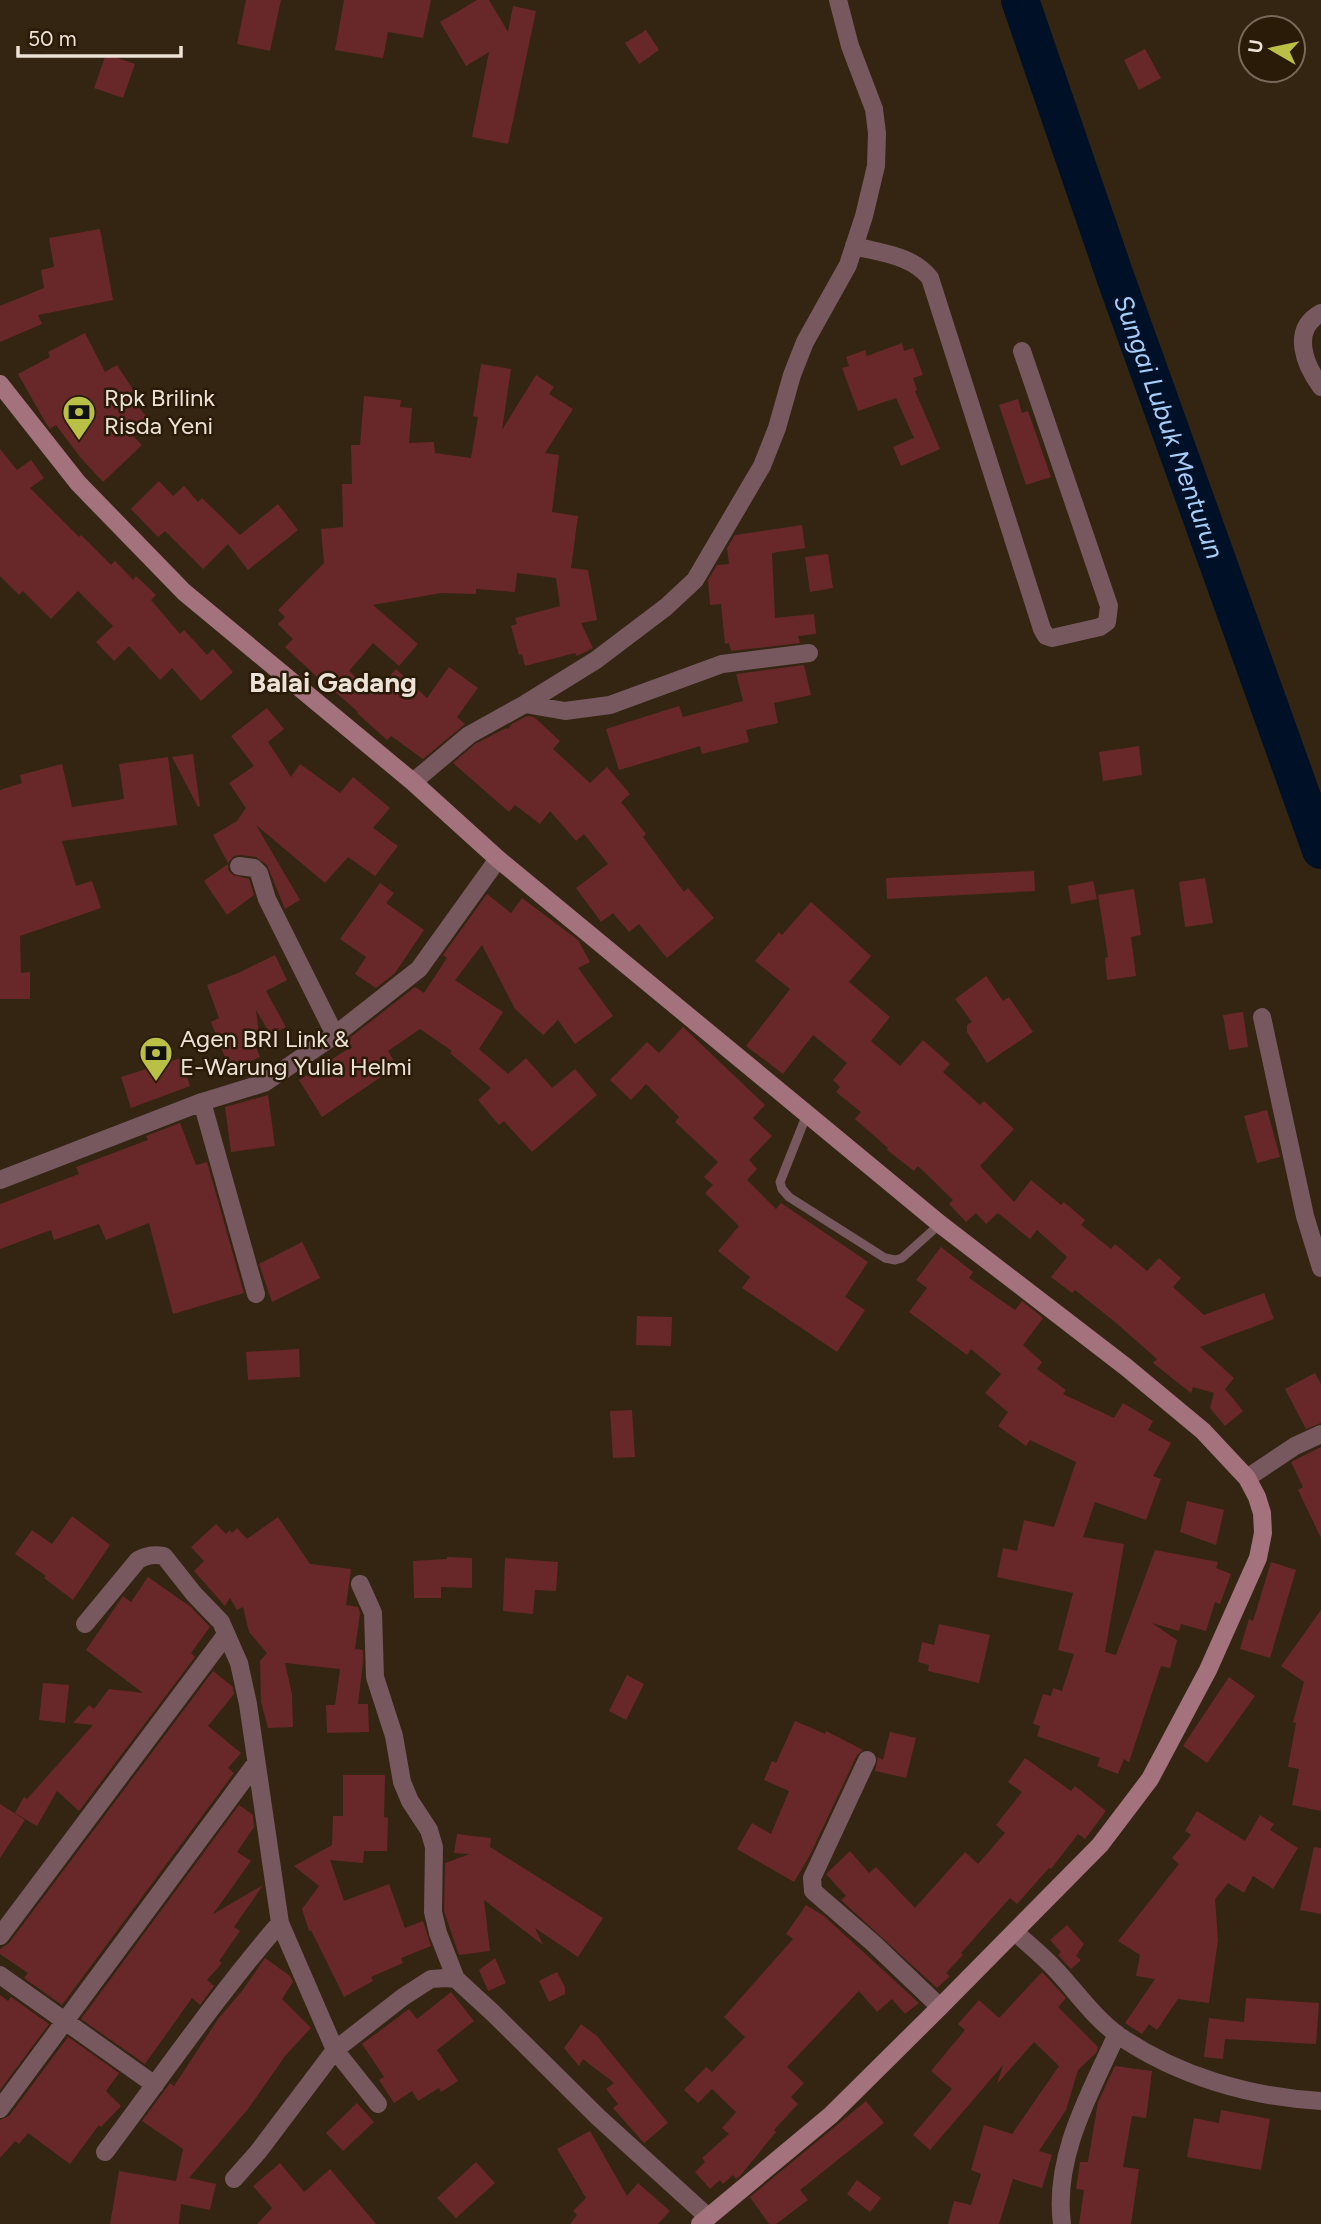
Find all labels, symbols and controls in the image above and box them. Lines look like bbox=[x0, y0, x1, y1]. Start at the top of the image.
scale bar bbox=[18, 14, 180, 58]
north arrow bbox=[1237, 14, 1307, 84]
text: 50 m bbox=[28, 26, 77, 51]
text: U bbox=[1243, 38, 1268, 55]
water label: Sungai Lubuk Menturun bbox=[1107, 290, 1231, 563]
place label: Rpk Brilink Risda Yeni bbox=[104, 383, 215, 440]
bank icon: Rpk Brilink Risda Yeni bbox=[60, 393, 98, 442]
district label: Balai Gadang bbox=[249, 665, 417, 699]
place label: Agen BRI Link & E-Warung Yulia Helmi bbox=[180, 1024, 412, 1081]
bank icon: Agen BRI Link & E-Warung Yulia Helmi bbox=[137, 1034, 175, 1083]

